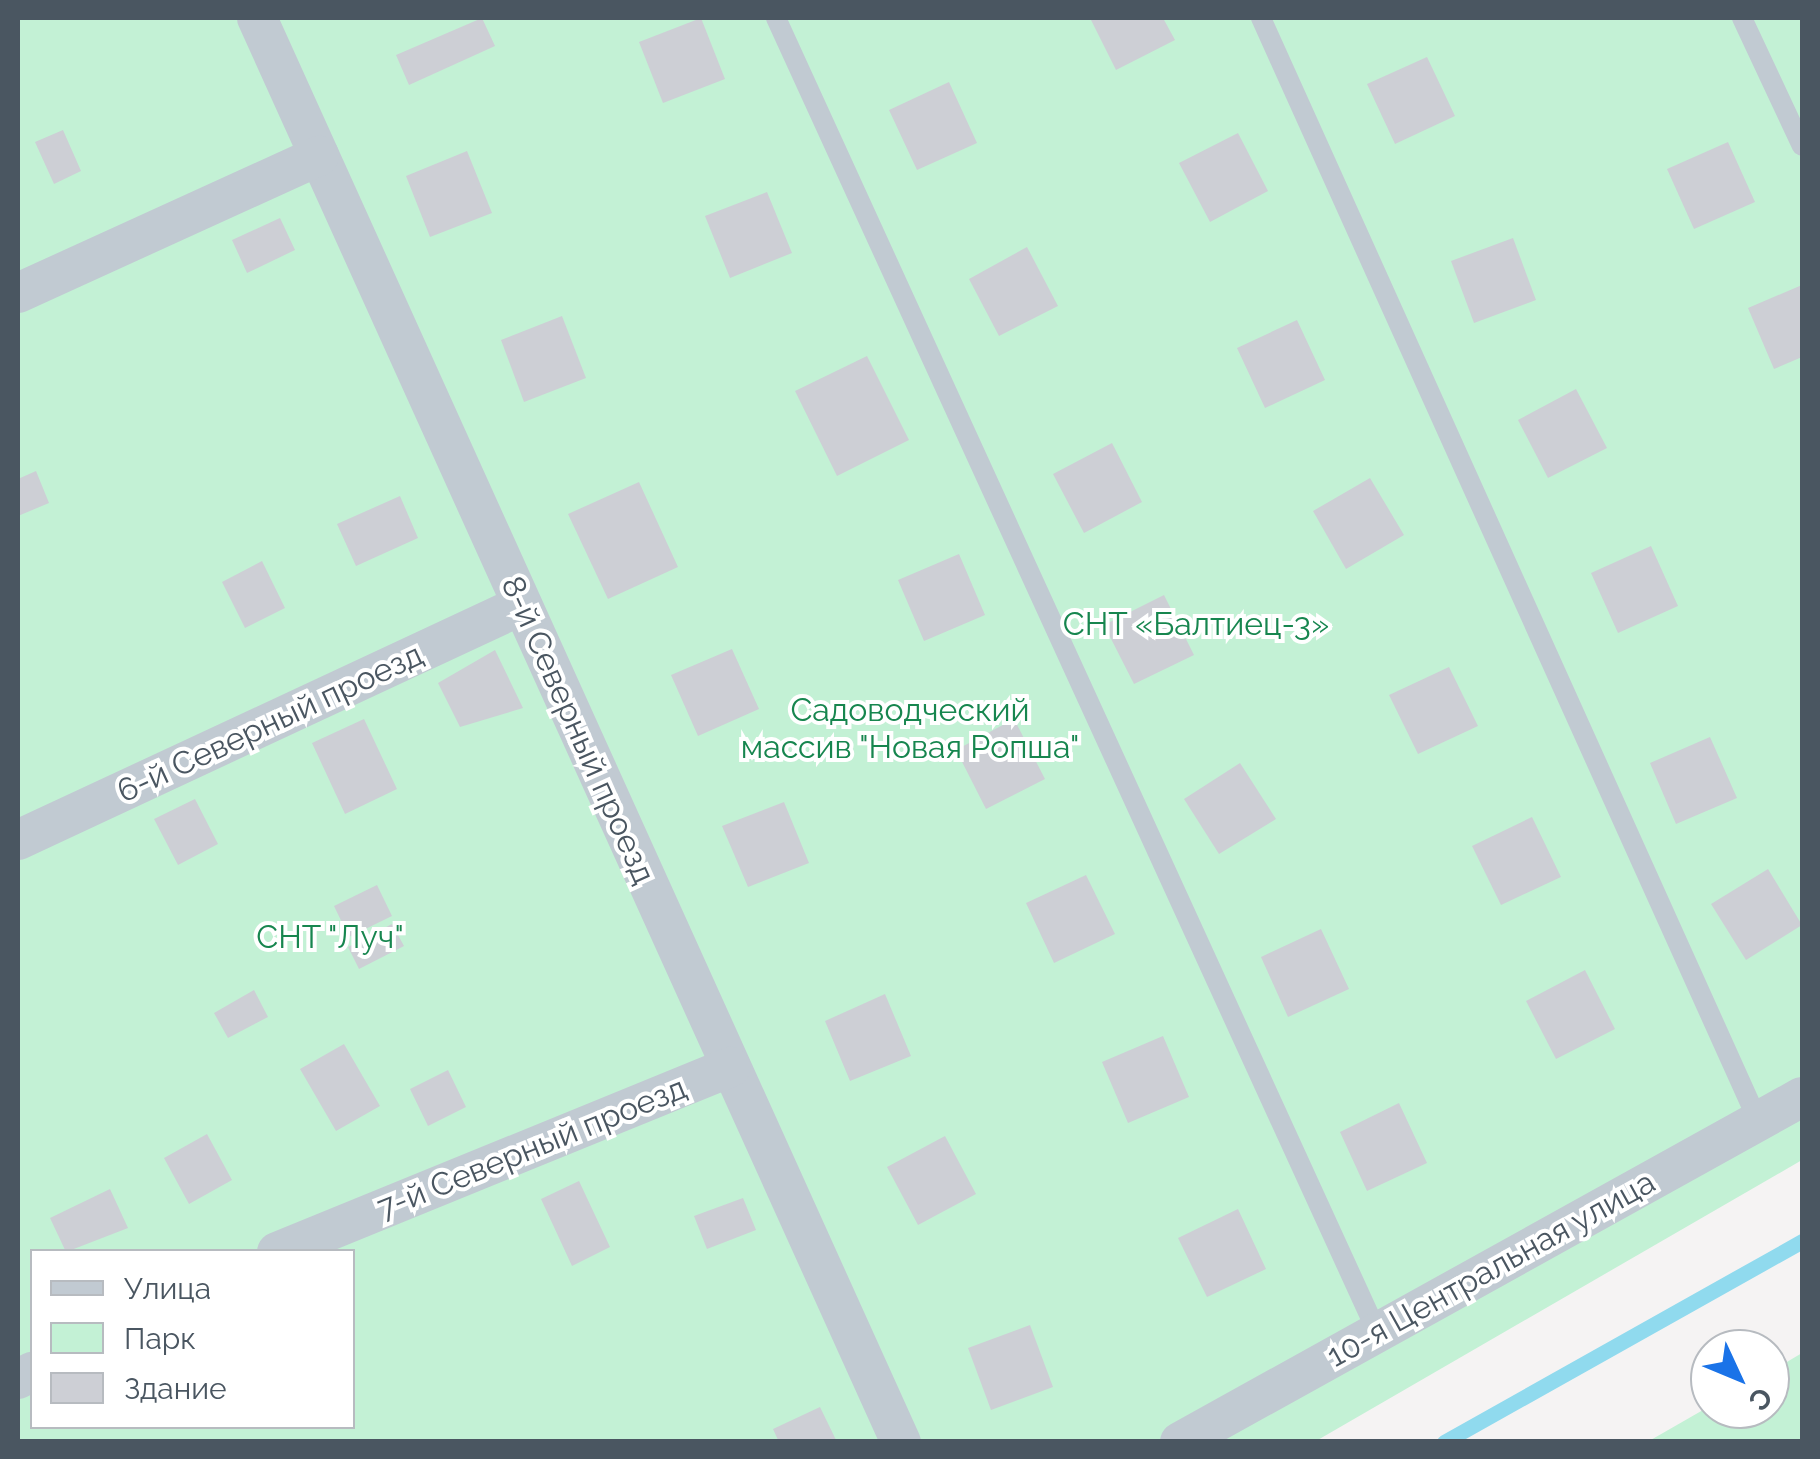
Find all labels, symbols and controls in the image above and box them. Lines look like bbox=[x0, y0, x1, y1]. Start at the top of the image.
street label: 8-й Северный проезд bbox=[493, 570, 663, 890]
park label: СНТ «Балтиец-3» bbox=[1062, 605, 1330, 643]
street label: 6-й Северный проезд bbox=[111, 635, 429, 811]
park label: Садоводческий массив "Новая Ропша" bbox=[740, 692, 1080, 767]
park label: СНТ "Луч" bbox=[255, 918, 405, 956]
street label: 7-й Северный проезд bbox=[372, 1068, 692, 1228]
street label: 10-я Центральная улица bbox=[1320, 1163, 1662, 1375]
legend bbox=[30, 1249, 355, 1429]
text: Улица bbox=[124, 1271, 211, 1306]
text: Парк bbox=[124, 1321, 196, 1356]
north arrow bbox=[1690, 1329, 1790, 1429]
text: Здание bbox=[124, 1371, 227, 1406]
text: С bbox=[1742, 1380, 1779, 1417]

